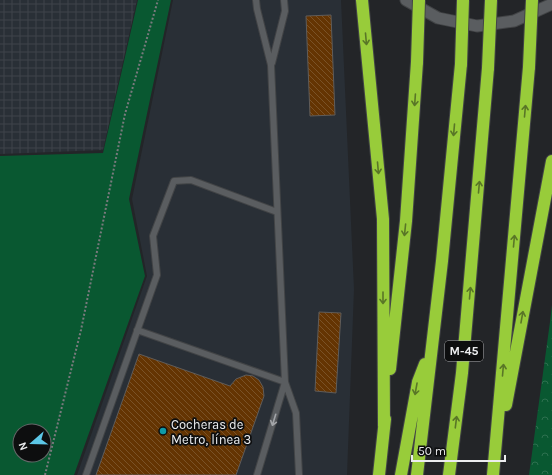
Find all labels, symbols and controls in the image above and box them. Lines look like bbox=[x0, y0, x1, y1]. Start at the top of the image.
one-way arrow bbox=[362, 32, 370, 45]
one-way arrow bbox=[411, 94, 418, 107]
one-way arrow bbox=[522, 105, 529, 118]
one-way arrow bbox=[451, 124, 458, 137]
one-way arrow bbox=[375, 161, 382, 174]
one-way arrow bbox=[475, 181, 482, 194]
one-way arrow bbox=[402, 223, 409, 236]
one-way arrow bbox=[511, 235, 518, 248]
one-way arrow bbox=[466, 287, 473, 300]
one-way arrow bbox=[380, 291, 387, 304]
one-way arrow bbox=[518, 310, 526, 323]
road number: M-45 bbox=[445, 341, 483, 361]
one-way arrow bbox=[499, 364, 507, 377]
one-way arrow bbox=[412, 382, 420, 395]
one-way arrow bbox=[270, 413, 277, 426]
one-way arrow bbox=[452, 416, 460, 429]
place label: Cocheras de Metro, línea 3 bbox=[171, 417, 251, 447]
north arrow bbox=[12, 423, 52, 463]
marker: Cocheras de Metro, línea 3 bbox=[158, 426, 168, 436]
scale bar bbox=[412, 437, 505, 463]
text: N bbox=[16, 440, 31, 452]
text: 50 m bbox=[418, 444, 446, 458]

